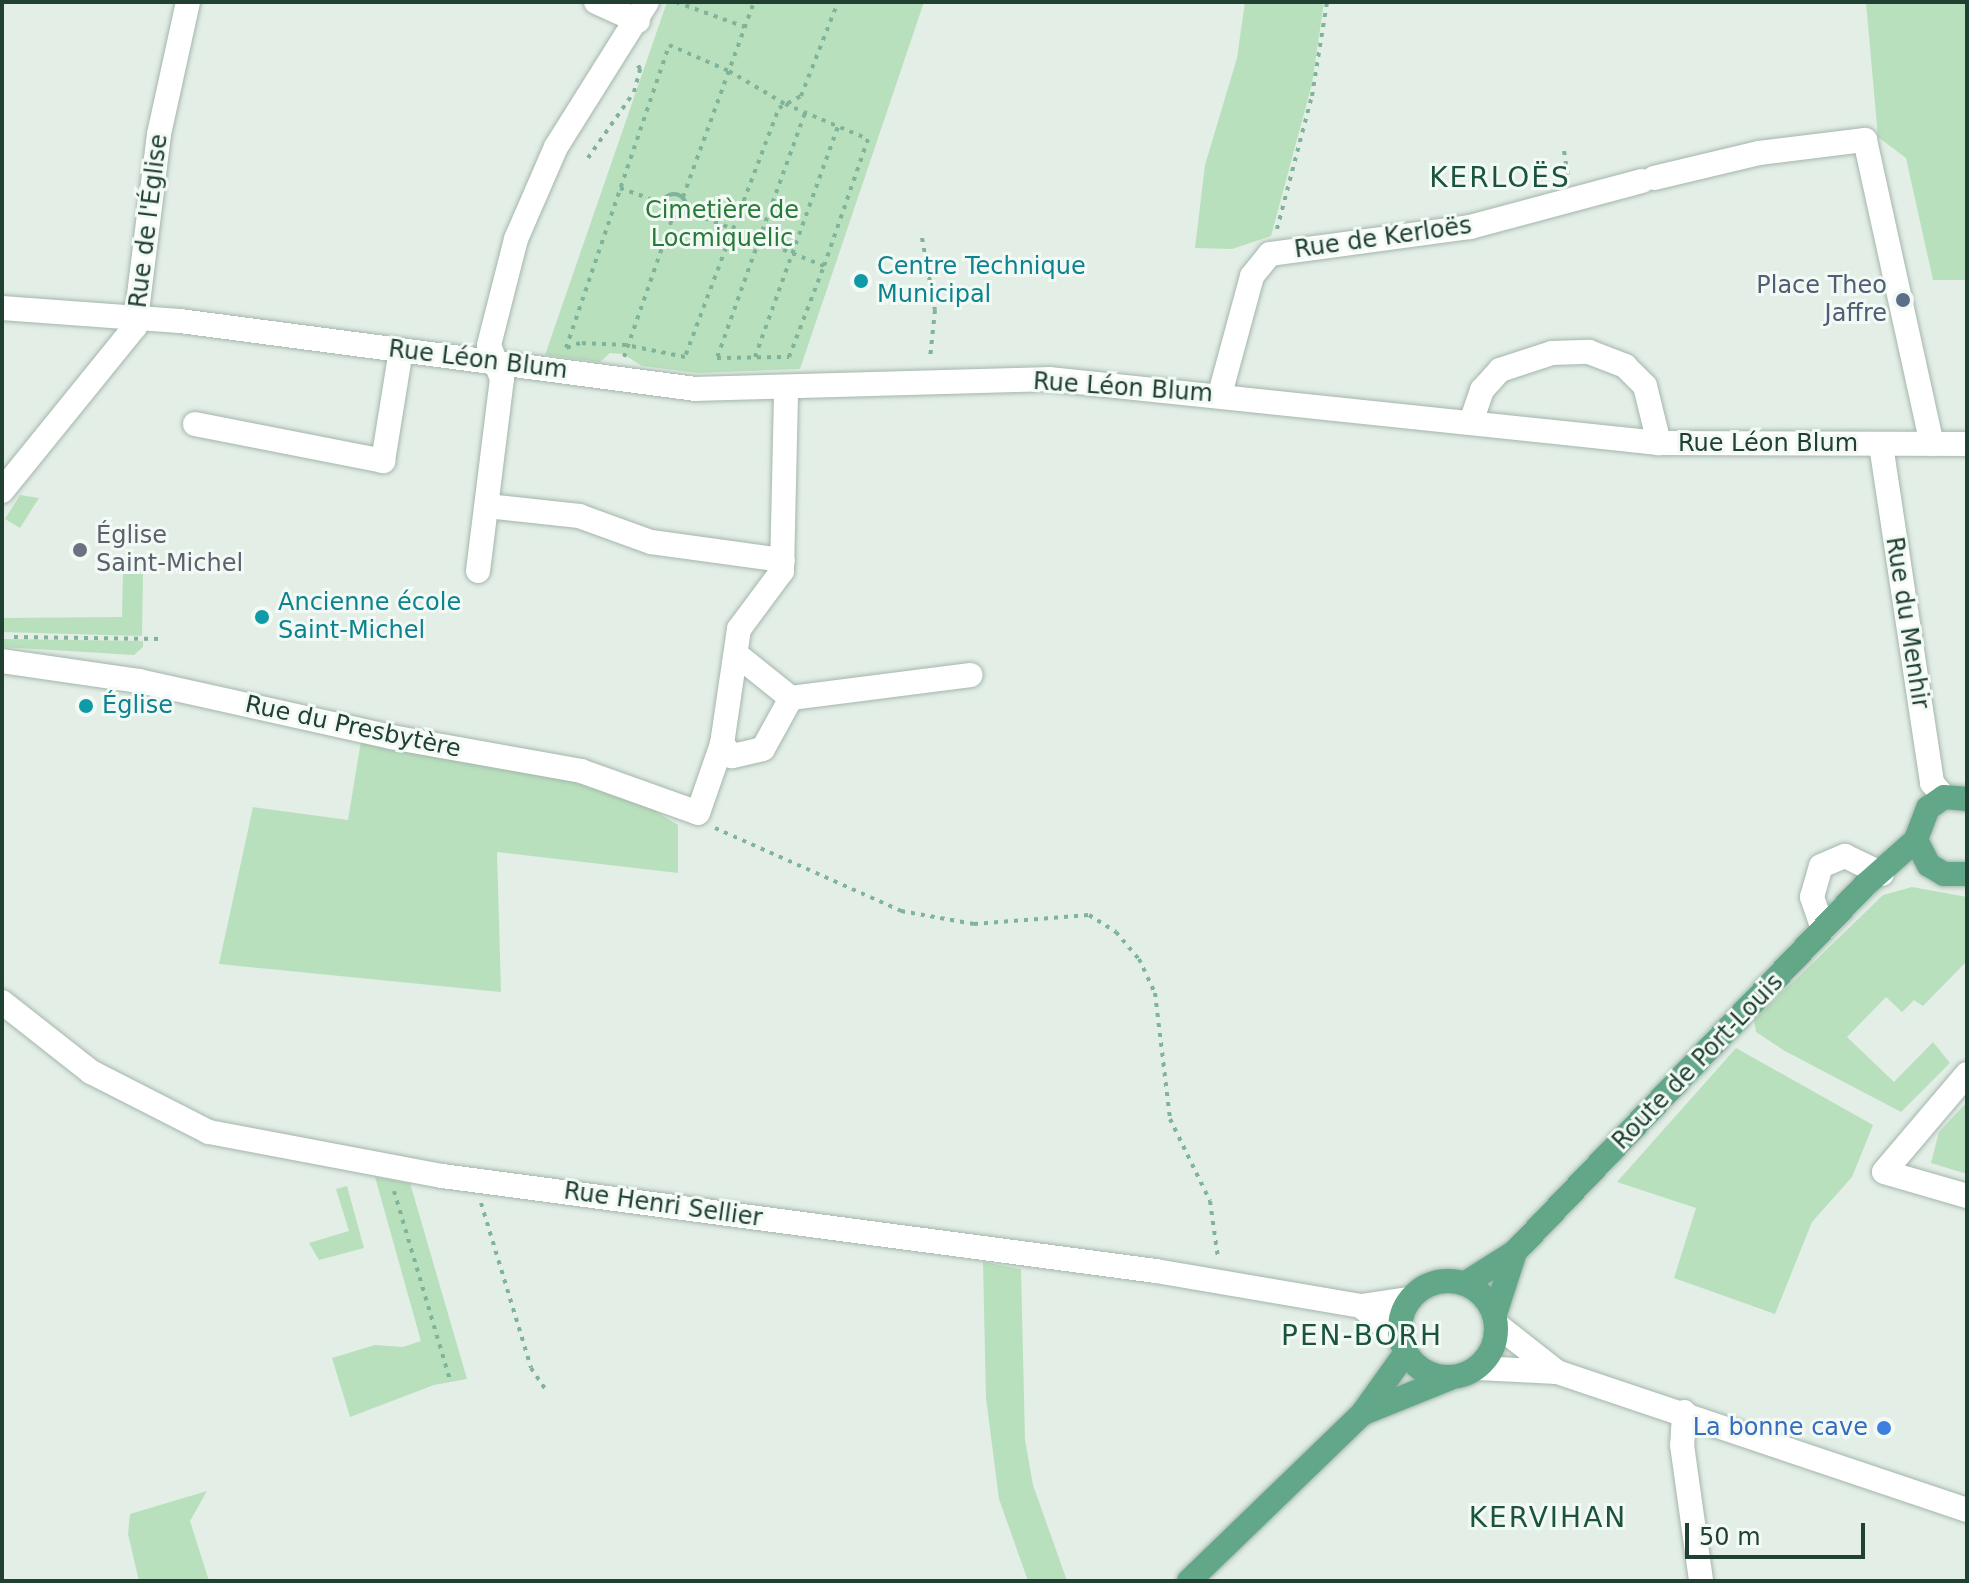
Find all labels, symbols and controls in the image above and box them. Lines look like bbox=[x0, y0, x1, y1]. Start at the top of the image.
street label: Rue de l'Église bbox=[124, 132, 174, 310]
district label: KERLOËS bbox=[1429, 161, 1571, 195]
park label: Cimetière de Locmiquelic bbox=[645, 197, 799, 253]
street label: Rue de Kerloës bbox=[1293, 211, 1473, 265]
place label: Centre Technique Municipal bbox=[877, 253, 1086, 309]
marker: Centre Technique Municipal bbox=[852, 272, 870, 290]
place label: Place Theo Jaffre bbox=[1756, 272, 1887, 328]
marker: Place Theo Jaffre bbox=[1894, 291, 1912, 309]
street label: Rue Léon Blum bbox=[387, 335, 569, 385]
street label: Rue Léon Blum bbox=[1032, 367, 1214, 409]
street label: Rue Léon Blum bbox=[1678, 430, 1858, 458]
place label: Église Saint-Michel bbox=[96, 522, 243, 578]
street label: Rue du Menhir bbox=[1879, 535, 1935, 711]
marker: Église Saint-Michel bbox=[71, 541, 89, 559]
place label: Ancienne école Saint-Michel bbox=[278, 589, 461, 645]
marker: Ancienne école Saint-Michel bbox=[253, 608, 271, 626]
street label: Rue du Presbytère bbox=[243, 690, 463, 764]
place label: Église bbox=[102, 692, 173, 720]
marker: Église bbox=[77, 697, 95, 715]
street label: Route de Port-Louis bbox=[1607, 968, 1789, 1156]
street label: Rue Henri Sellier bbox=[562, 1177, 764, 1233]
district label: PEN-BORH bbox=[1281, 1319, 1443, 1353]
place label: La bonne cave bbox=[1693, 1414, 1868, 1442]
marker: La bonne cave bbox=[1875, 1419, 1893, 1437]
district label: KERVIHAN bbox=[1469, 1501, 1627, 1535]
scale bar bbox=[1689, 1507, 1869, 1557]
text: 50 m bbox=[1699, 1523, 1761, 1551]

